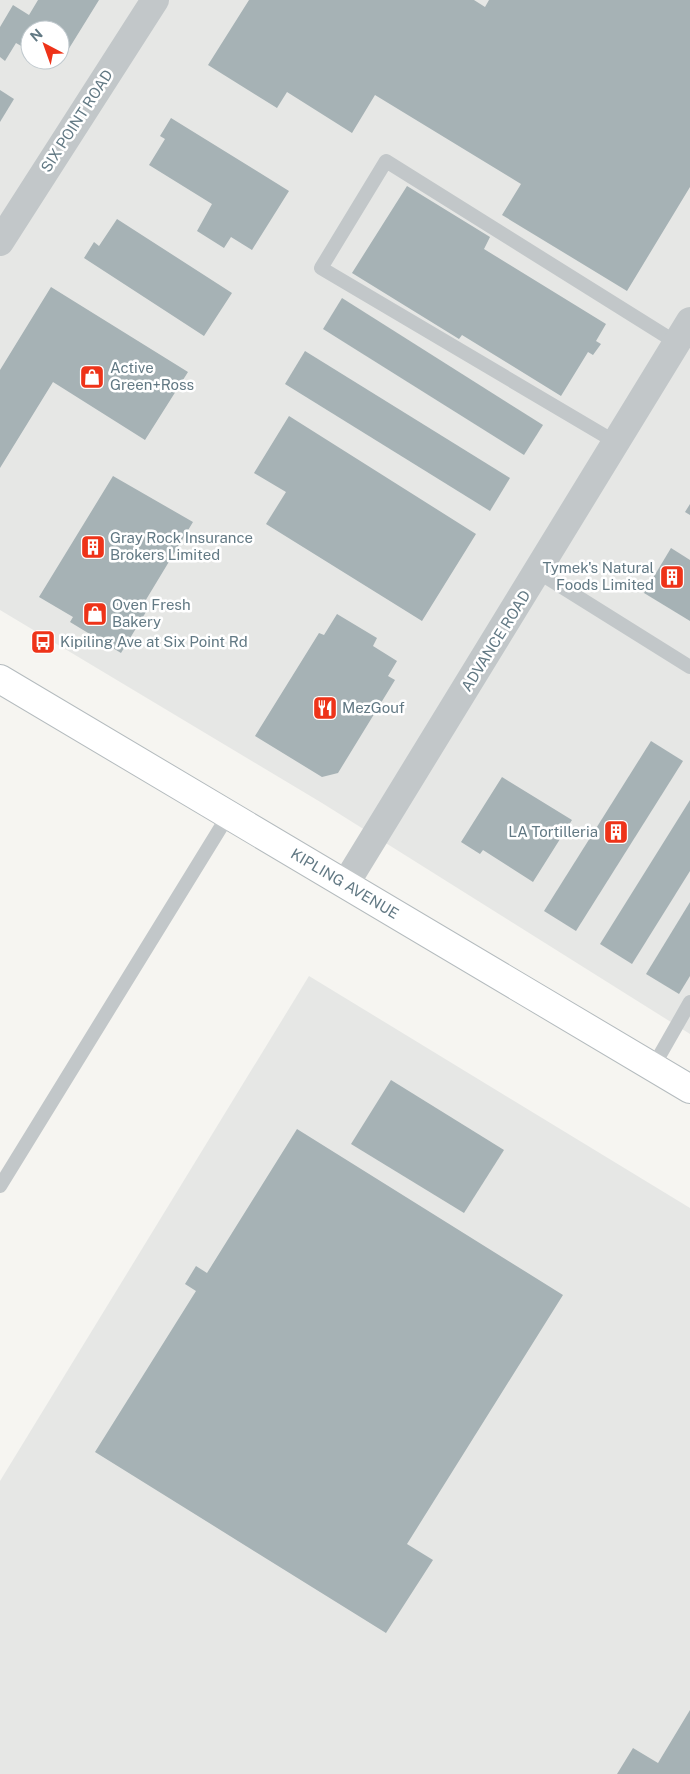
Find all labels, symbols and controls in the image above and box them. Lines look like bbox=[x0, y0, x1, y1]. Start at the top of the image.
north arrow bbox=[20, 20, 70, 70]
text: N bbox=[27, 26, 46, 45]
street label: SIX POINT ROAD bbox=[37, 66, 116, 175]
place label: Active Green+Ross bbox=[110, 359, 194, 393]
shop icon: Active Green+Ross bbox=[79, 364, 105, 390]
place label: Gray Rock Insurance Brokers Limited bbox=[110, 529, 253, 563]
building icon: Gray Rock Insurance Brokers Limited bbox=[80, 534, 106, 560]
place label: Tymek's Natural Foods Limited bbox=[542, 559, 654, 593]
building icon: Tymek's Natural Foods Limited bbox=[659, 564, 685, 590]
street label: ADVANCE ROAD bbox=[458, 587, 533, 694]
place label: Oven Fresh Bakery bbox=[112, 596, 191, 630]
shop icon: Oven Fresh Bakery bbox=[82, 601, 108, 627]
bus stop icon: Kipiling Ave at Six Point Rd bbox=[30, 629, 56, 655]
place label: Kipiling Ave at Six Point Rd bbox=[60, 633, 248, 650]
restaurant icon: MezGouf bbox=[312, 695, 338, 721]
place label: MezGouf bbox=[342, 699, 405, 716]
building icon: LA Tortilleria bbox=[603, 819, 629, 845]
place label: LA Tortilleria bbox=[508, 823, 598, 840]
street label: KIPLING AVENUE bbox=[288, 845, 402, 922]

